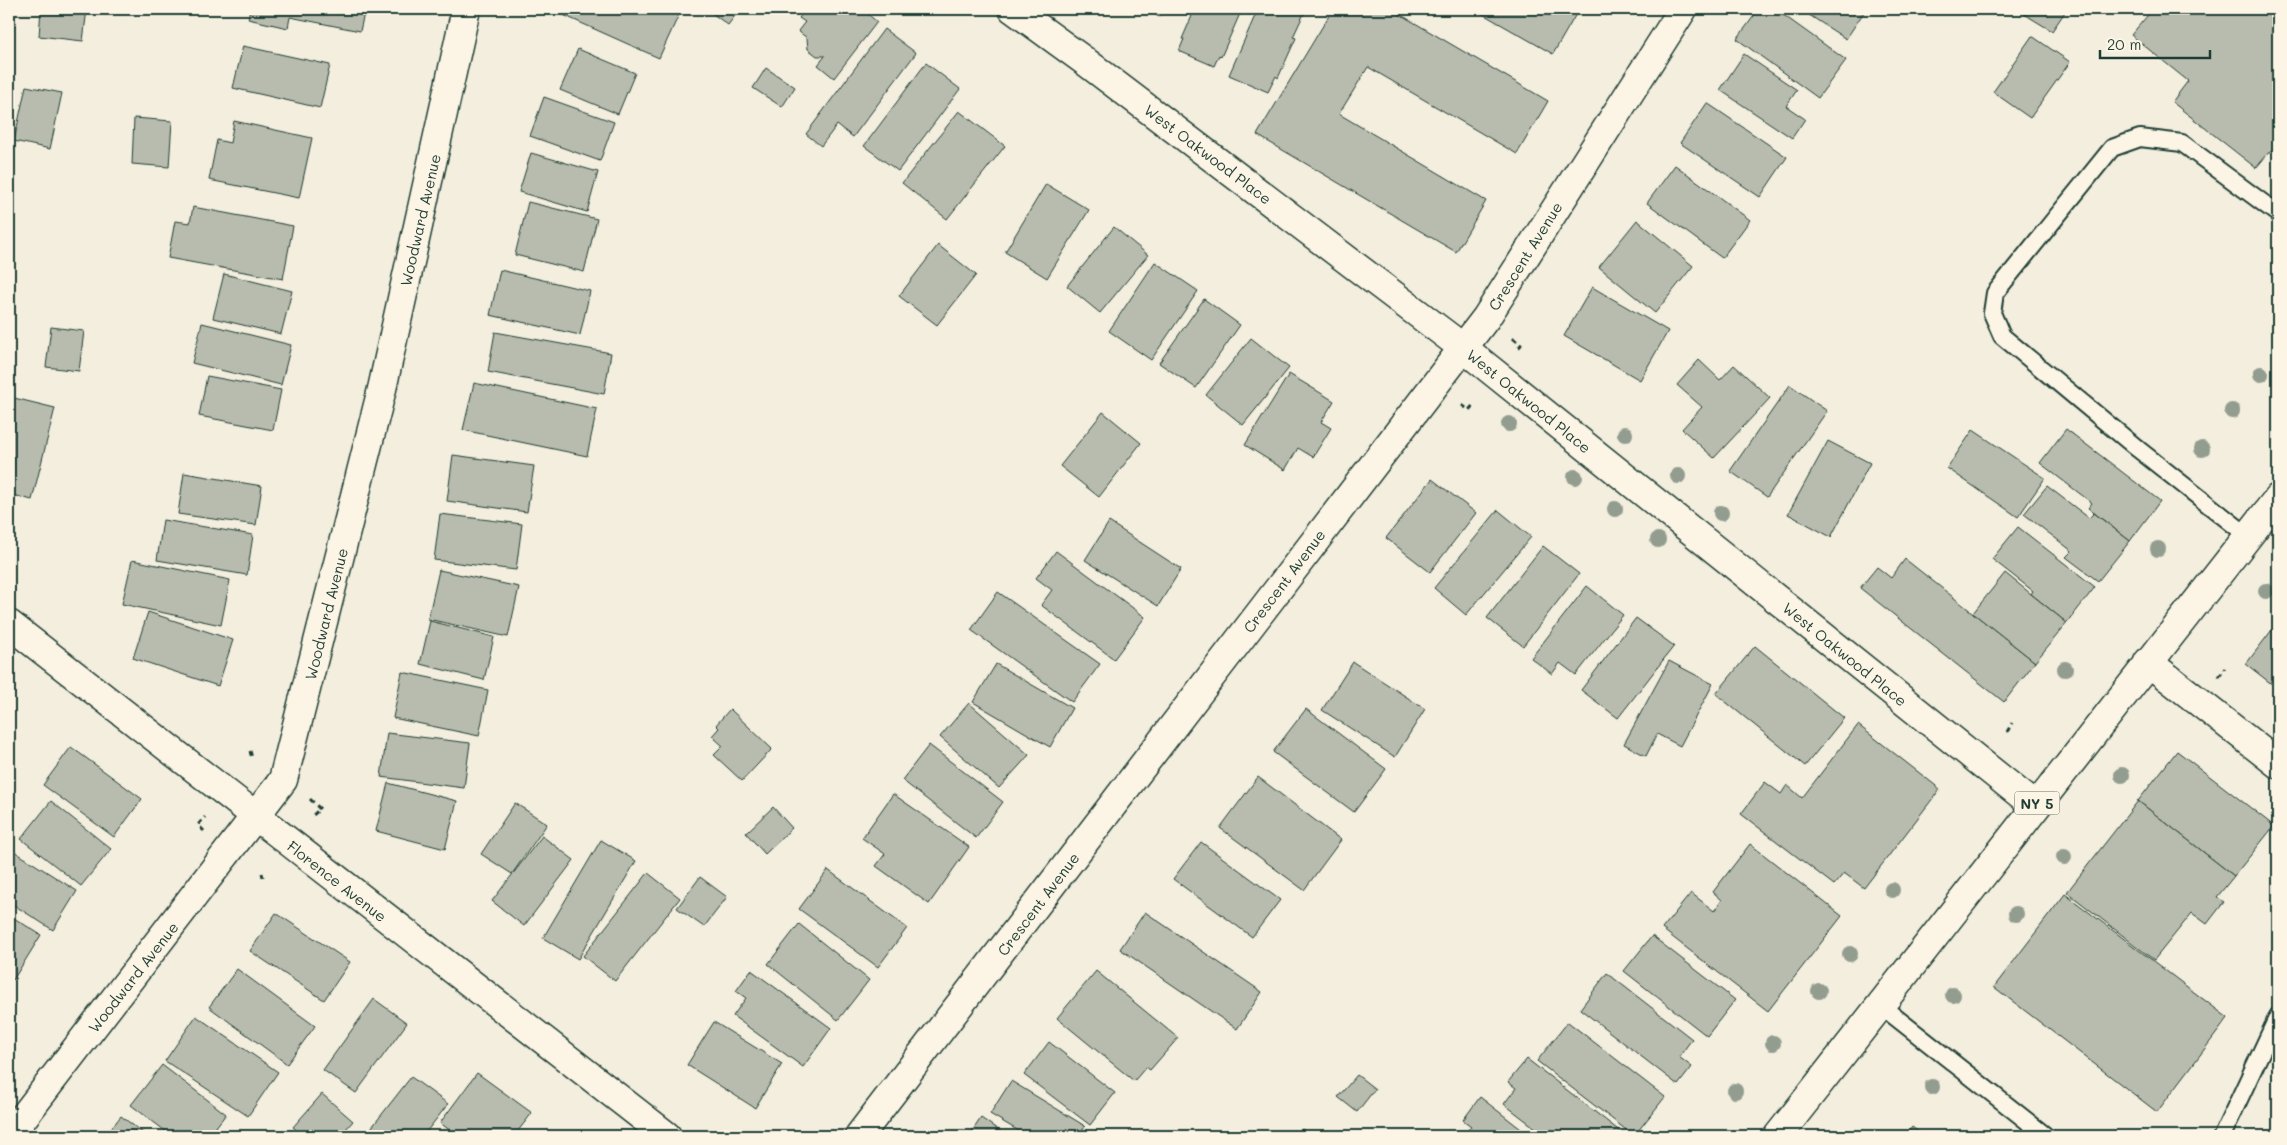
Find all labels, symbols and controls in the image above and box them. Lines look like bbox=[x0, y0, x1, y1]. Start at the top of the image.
scale bar bbox=[2100, 28, 2210, 60]
text: 20 m bbox=[2107, 34, 2141, 54]
street label: West Oakwood Place bbox=[1140, 100, 1276, 208]
street label: Woodward Avenue bbox=[395, 152, 445, 288]
street label: Crescent Avenue bbox=[1484, 198, 1566, 314]
street label: West Oakwood Place bbox=[1463, 345, 1595, 457]
street label: Crescent Avenue bbox=[1239, 525, 1329, 637]
street label: Woodward Avenue bbox=[300, 546, 352, 682]
street label: West Oakwood Place bbox=[1779, 598, 1911, 710]
road number: NY 5 bbox=[2014, 791, 2060, 814]
street label: Florence Avenue bbox=[283, 836, 391, 926]
street label: Crescent Avenue bbox=[993, 848, 1083, 960]
street label: Woodward Avenue bbox=[84, 918, 182, 1036]

